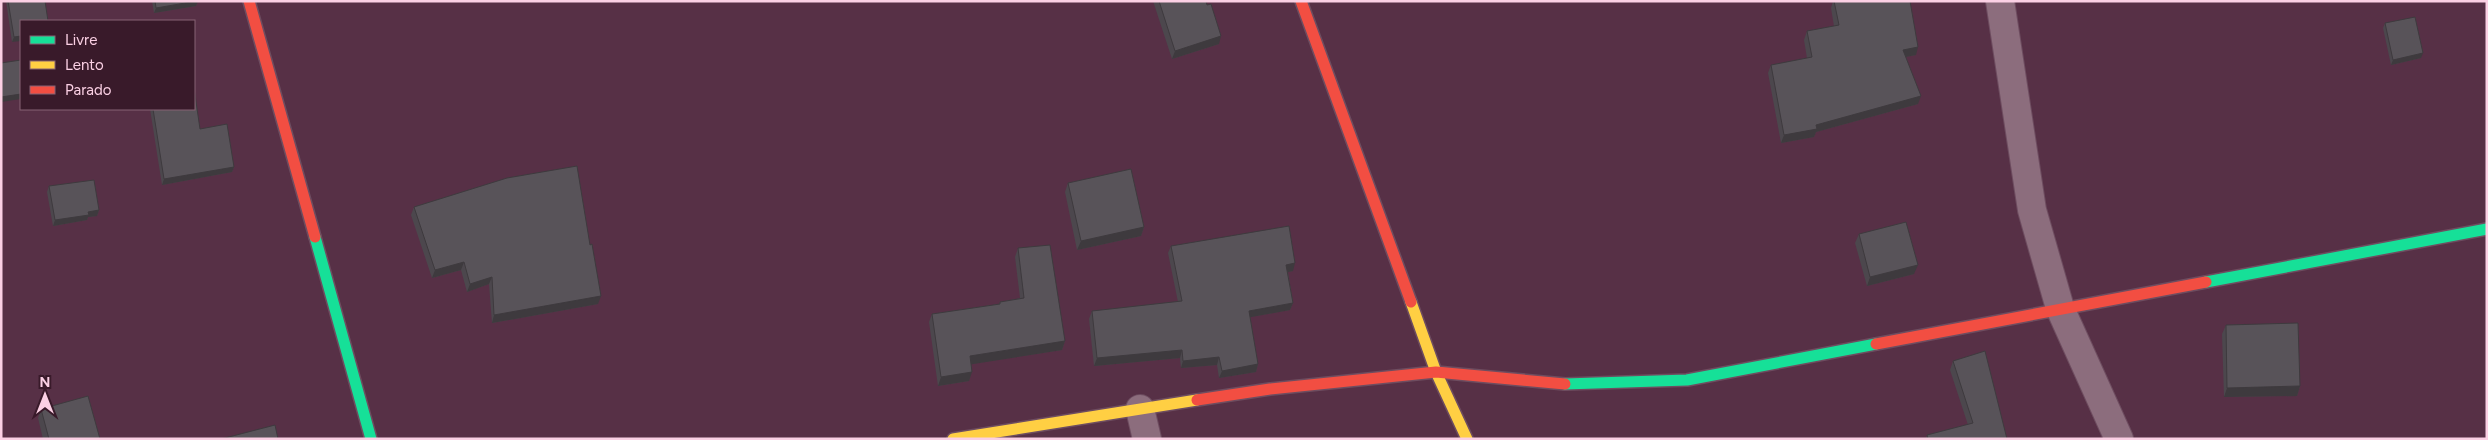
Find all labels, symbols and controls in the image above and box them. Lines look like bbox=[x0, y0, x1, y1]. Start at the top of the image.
legend bbox=[20, 20, 195, 110]
text: Livre bbox=[65, 31, 97, 49]
text: Lento bbox=[65, 56, 104, 74]
text: Parado bbox=[65, 81, 112, 99]
north arrow bbox=[20, 370, 70, 420]
text: N bbox=[40, 374, 50, 391]

